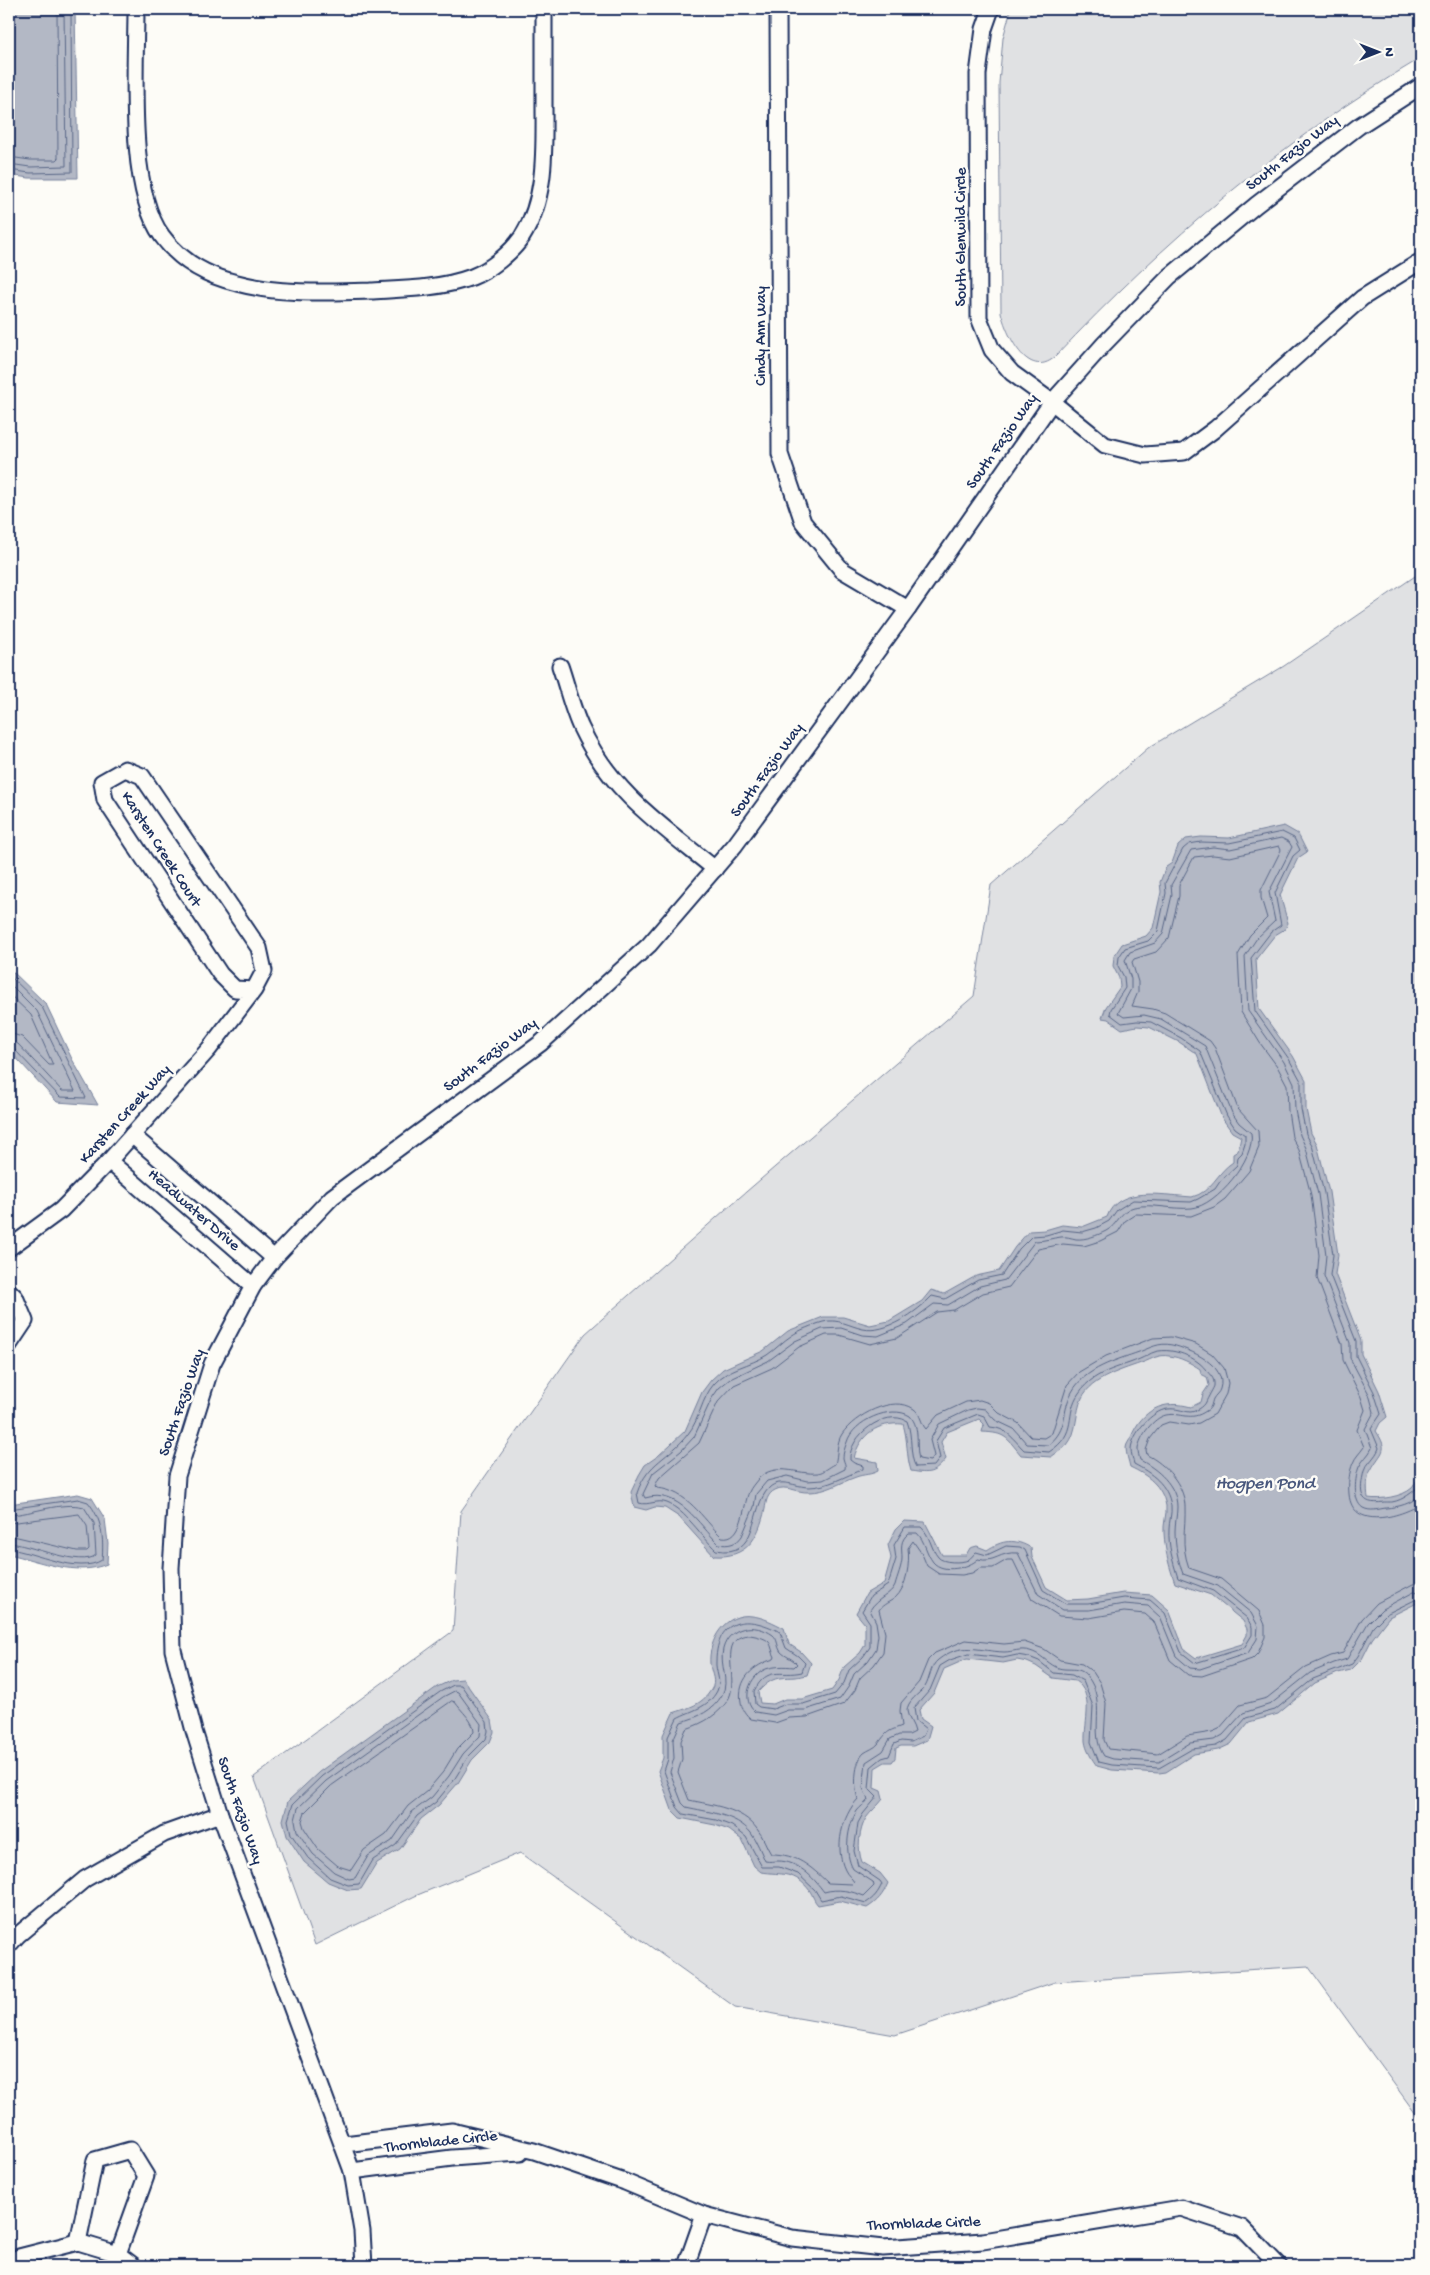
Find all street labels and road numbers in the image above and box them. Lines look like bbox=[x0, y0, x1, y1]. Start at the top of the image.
street label: South Fazio Way bbox=[1243, 112, 1343, 196]
street label: South Glenwild Circle bbox=[953, 167, 972, 307]
street label: Cindy Ann Way bbox=[753, 286, 772, 386]
street label: South Fazio Way bbox=[963, 390, 1043, 493]
street label: South Fazio Way bbox=[727, 720, 809, 822]
street label: Karsten Creek Court bbox=[116, 789, 205, 913]
street label: South Fazio Way bbox=[440, 1015, 542, 1097]
street label: Karsten Creek Way bbox=[76, 1061, 176, 1169]
street label: Headwater Drive bbox=[143, 1166, 244, 1257]
street label: South Fazio Way bbox=[156, 1347, 210, 1459]
street label: South Fazio Way bbox=[212, 1755, 266, 1867]
street label: Thornblade Circle bbox=[383, 2128, 499, 2158]
street label: Thornblade Circle bbox=[866, 2213, 982, 2237]

